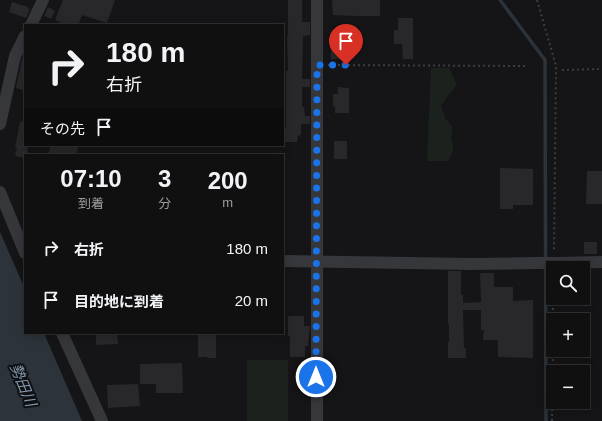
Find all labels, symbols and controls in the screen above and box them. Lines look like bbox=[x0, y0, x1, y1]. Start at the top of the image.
pin bbox=[329, 24, 363, 65]
icon: arrive bbox=[335, 30, 357, 52]
text: 180 m bbox=[106, 37, 185, 68]
icon: right bbox=[40, 40, 92, 92]
text: 右折 bbox=[106, 75, 142, 95]
icon: arrive bbox=[93, 116, 115, 138]
text: その先 bbox=[40, 120, 85, 137]
text: 07:10 bbox=[60, 165, 122, 192]
text: 3 bbox=[158, 165, 171, 192]
text: 200 bbox=[208, 167, 248, 194]
text: m bbox=[222, 195, 233, 210]
text: 到着 bbox=[78, 196, 104, 211]
text: 分 bbox=[158, 196, 171, 211]
icon: right bbox=[40, 237, 62, 259]
text: 180 m bbox=[226, 240, 268, 257]
text: 右折 bbox=[74, 241, 104, 258]
map controls bbox=[546, 261, 590, 409]
button: search bbox=[546, 261, 590, 305]
icon: arrive bbox=[40, 289, 62, 311]
text: 20 m bbox=[235, 292, 268, 309]
text: 目的地に到着 bbox=[74, 293, 164, 310]
button: + bbox=[546, 313, 590, 357]
position arrow bbox=[295, 356, 337, 398]
water label: 勢田川 bbox=[7, 361, 41, 411]
button: − bbox=[546, 365, 590, 409]

